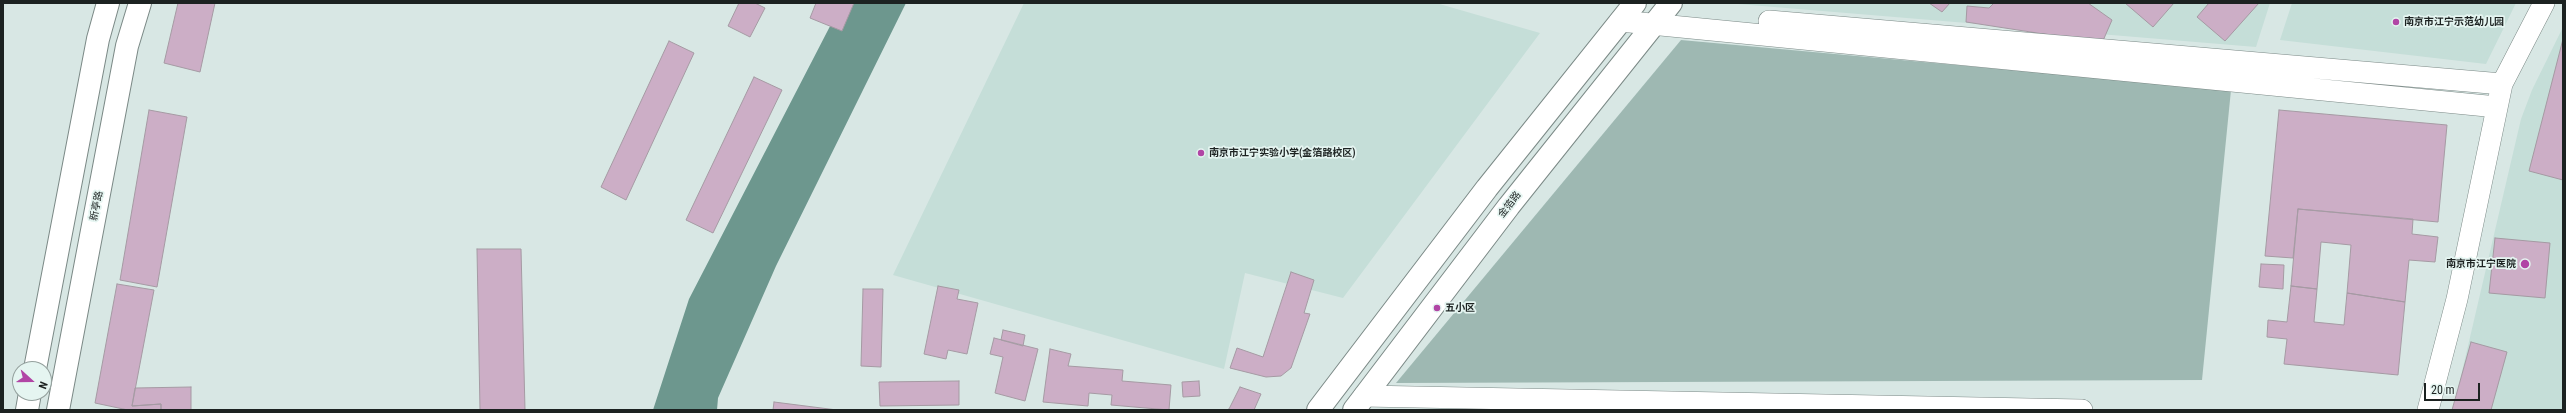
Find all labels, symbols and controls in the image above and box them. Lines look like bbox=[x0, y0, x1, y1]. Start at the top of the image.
place label: 南京市江宁示范幼儿园 bbox=[2404, 16, 2504, 28]
marker: 南京市江宁示范幼儿园 bbox=[2391, 17, 2401, 27]
place label: 南京市江宁实验小学(金箔路校区) bbox=[1209, 147, 1355, 159]
marker: 南京市江宁实验小学(金箔路校区) bbox=[1196, 148, 1206, 158]
street label: 金箔路 bbox=[1496, 189, 1524, 221]
street label: 新亭路 bbox=[88, 190, 106, 222]
place label: 南京市江宁医院 bbox=[2446, 258, 2516, 270]
marker: 南京市江宁医院 bbox=[2519, 258, 2531, 270]
place label: 五小区 bbox=[1445, 302, 1475, 314]
marker: 五小区 bbox=[1432, 303, 1442, 313]
north arrow bbox=[12, 361, 52, 401]
scale bar bbox=[2426, 375, 2482, 401]
text: N bbox=[35, 380, 50, 391]
text: 20 m bbox=[2431, 383, 2455, 397]

